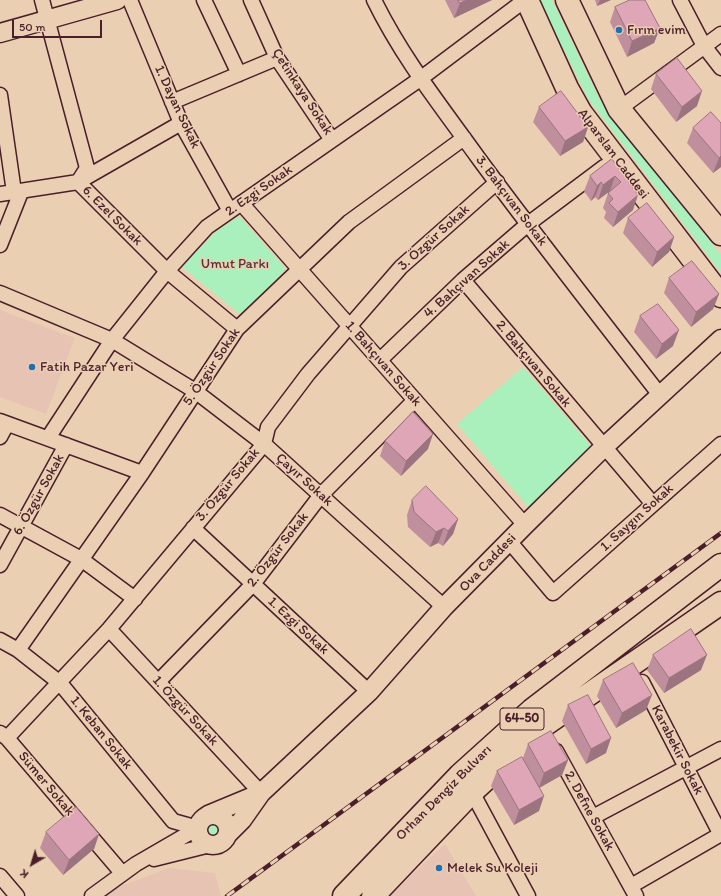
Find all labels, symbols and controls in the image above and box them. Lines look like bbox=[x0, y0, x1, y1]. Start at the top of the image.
scale bar bbox=[14, 12, 104, 38]
text: 50 m bbox=[19, 20, 45, 34]
place label: Fırın evim bbox=[627, 22, 686, 38]
marker: Fırın evim bbox=[614, 25, 624, 35]
street label: Çetinkaya Sokak bbox=[268, 46, 336, 138]
street label: 1. Dayan Sokak bbox=[150, 63, 204, 151]
street label: Alparslan Caddesi bbox=[574, 105, 652, 203]
street label: 3. Bahçıvan Sokak bbox=[472, 152, 550, 250]
street label: 2. Ezgi Sokak bbox=[222, 162, 296, 220]
street label: 6. Ezel Sokak bbox=[78, 182, 146, 250]
street label: 3. Özgür Sokak bbox=[395, 201, 473, 275]
street label: 4. Bahçıvan Sokak bbox=[421, 236, 513, 322]
park label: Umut Parkı bbox=[201, 256, 269, 272]
street label: 2. Bahçıvan Sokak bbox=[492, 317, 574, 411]
street label: 1. Bahçıvan Sokak bbox=[341, 318, 425, 410]
street label: 5. Özgür Sokak bbox=[180, 325, 244, 409]
place label: Fatih Pazar Yeri bbox=[40, 359, 134, 375]
marker: Fatih Pazar Yeri bbox=[27, 362, 37, 372]
street label: 3. Özgür Sokak bbox=[192, 445, 264, 525]
street label: Çayır Sokak bbox=[272, 450, 336, 510]
street label: 6. Özgür Sokak bbox=[10, 451, 68, 539]
street label: 1. Saygın Sokak bbox=[597, 481, 677, 555]
street label: 2. Özgür Sokak bbox=[244, 509, 312, 591]
street label: Ova Caddesi bbox=[456, 530, 520, 596]
street label: 1. Ezgi Sokak bbox=[264, 593, 332, 659]
street label: 1. Özgür Sokak bbox=[148, 673, 222, 749]
street label: 1. Keban Sokak bbox=[66, 693, 136, 773]
street label: Karabekir Sokak bbox=[647, 702, 707, 798]
road number: 64-50 bbox=[500, 708, 544, 730]
street label: Orhan Dengiz Bulvarı bbox=[393, 742, 495, 844]
street label: Sümer Sokak bbox=[14, 748, 78, 820]
street label: 2. Defne Sokak bbox=[560, 768, 618, 854]
north arrow bbox=[12, 844, 52, 884]
place label: Melek Su Koleji bbox=[447, 860, 538, 876]
marker: Melek Su Koleji bbox=[434, 863, 444, 873]
text: K bbox=[18, 867, 31, 881]

